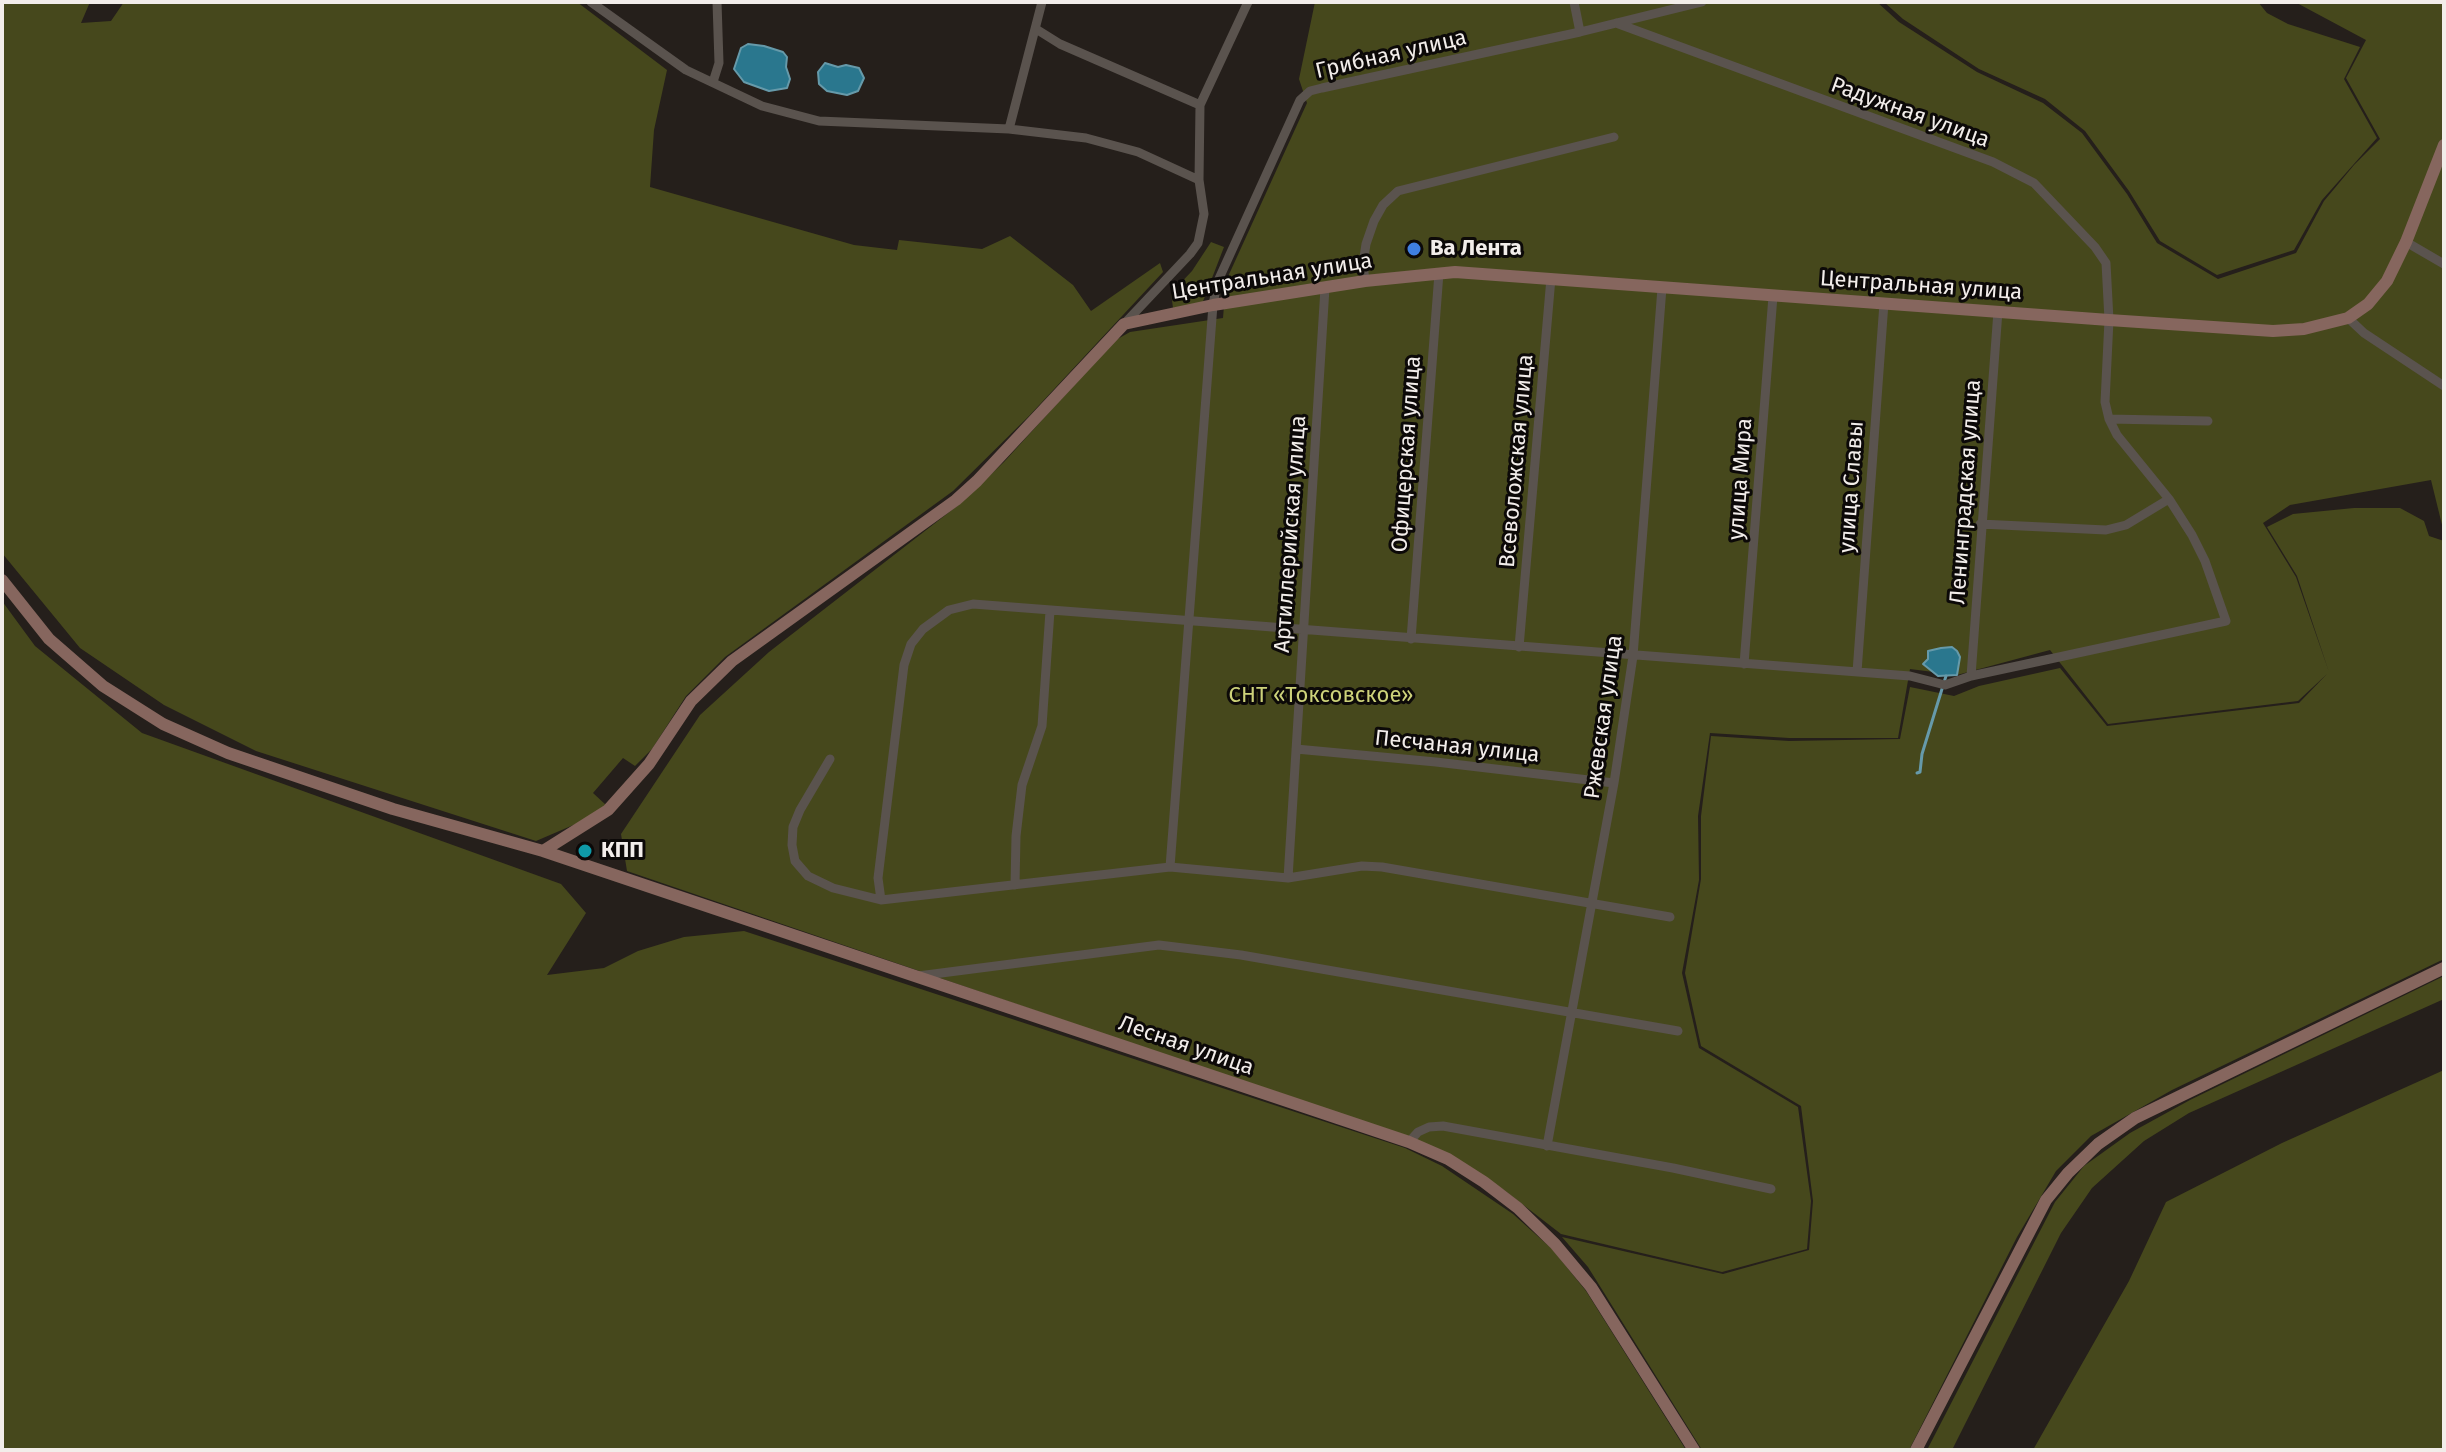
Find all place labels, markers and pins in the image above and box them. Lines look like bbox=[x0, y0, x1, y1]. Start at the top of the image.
place label: Ва Лента bbox=[1430, 236, 1522, 262]
marker: Ва Лента bbox=[1405, 240, 1423, 258]
place label: КПП bbox=[601, 838, 644, 864]
marker: КПП bbox=[576, 842, 594, 860]

